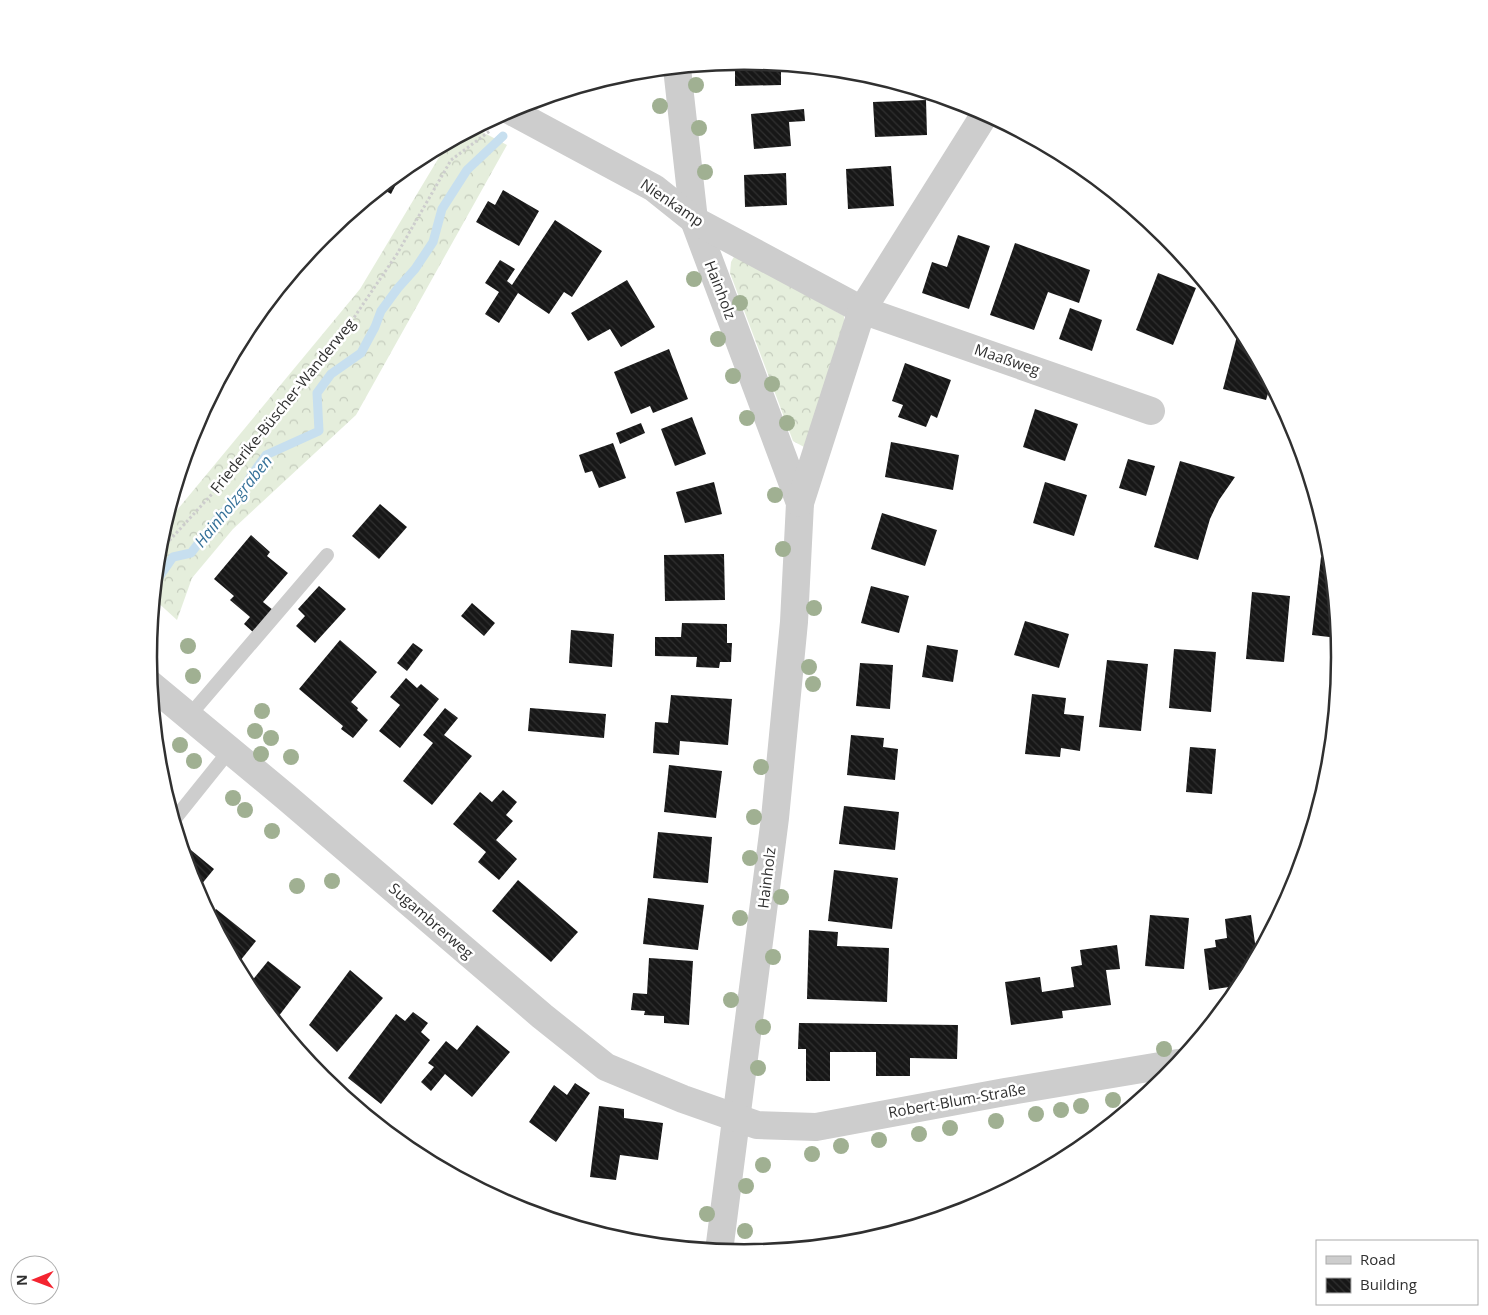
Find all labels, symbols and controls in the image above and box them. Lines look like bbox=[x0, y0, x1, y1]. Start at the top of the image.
street label: Nienkamp bbox=[637, 174, 708, 231]
street label: Hainholz bbox=[701, 257, 741, 322]
street label: Friederike-Büscher-Wanderweg bbox=[205, 314, 359, 497]
street label: Maaßweg bbox=[972, 339, 1043, 380]
water label: Hainholzgraben bbox=[189, 450, 277, 552]
street label: Hainholz bbox=[752, 846, 780, 910]
street label: Sugambrerweg bbox=[385, 878, 478, 963]
street label: Robert-Blum-Straße bbox=[886, 1078, 1027, 1122]
legend bbox=[1316, 1240, 1478, 1305]
text: Road bbox=[1360, 1249, 1396, 1269]
north arrow bbox=[10, 1255, 60, 1305]
text: N bbox=[12, 1274, 31, 1286]
text: Building bbox=[1360, 1274, 1417, 1294]

